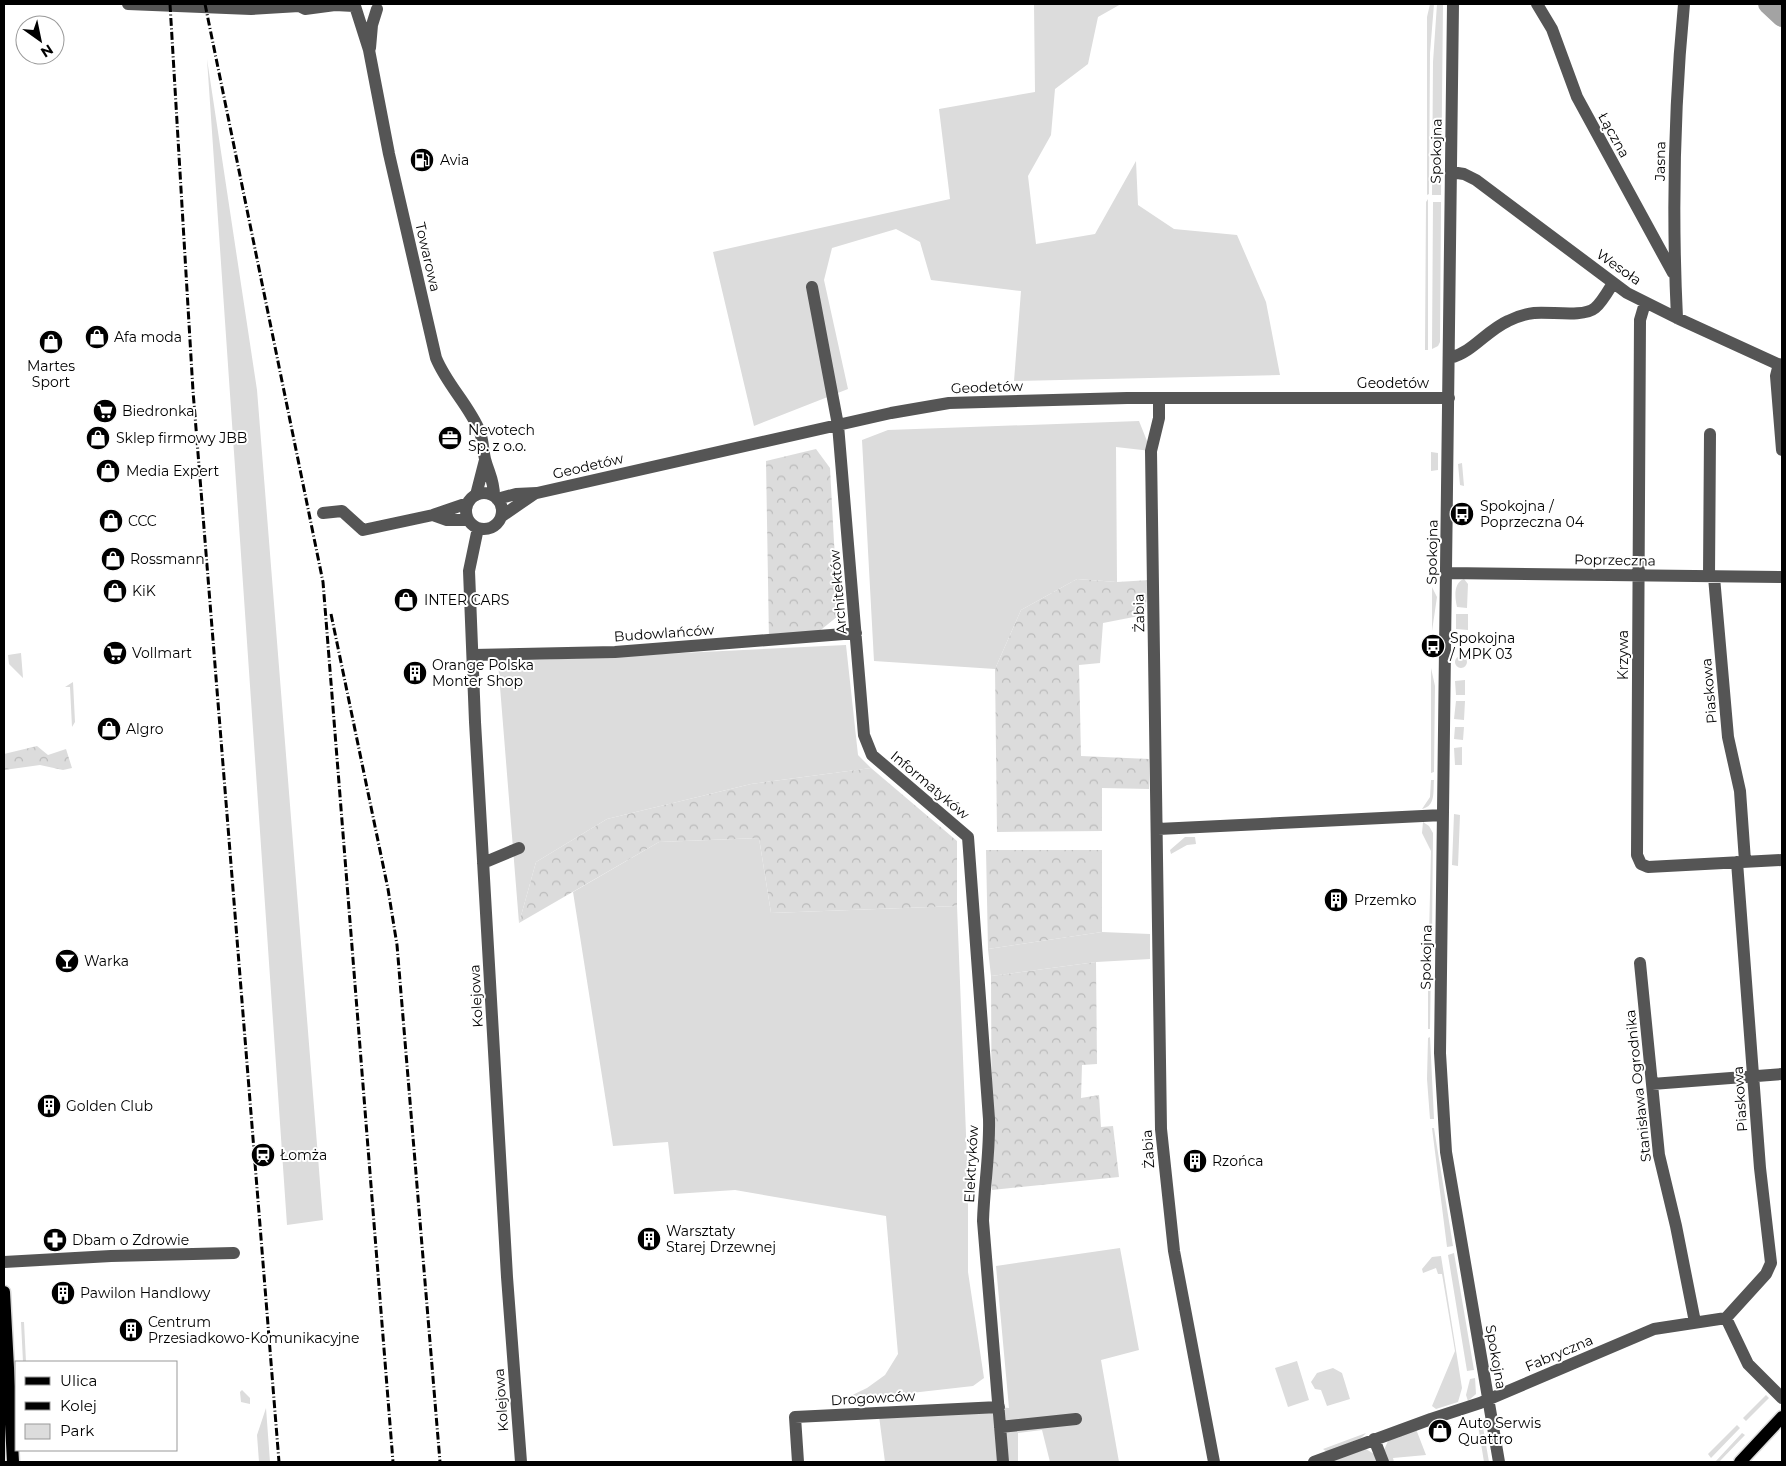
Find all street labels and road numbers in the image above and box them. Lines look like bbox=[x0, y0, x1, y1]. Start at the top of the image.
street label: Łączna bbox=[1594, 109, 1634, 161]
street label: Spokojna bbox=[1426, 118, 1446, 184]
street label: Jasna bbox=[1651, 141, 1669, 182]
street label: Towarowa bbox=[411, 221, 445, 293]
street label: Wesoła bbox=[1593, 245, 1645, 289]
street label: Geodetów bbox=[1357, 374, 1430, 392]
street label: Geodetów bbox=[951, 377, 1024, 397]
street label: Geodetów bbox=[551, 449, 626, 483]
street label: Spokojna bbox=[1422, 519, 1442, 585]
street label: Architektów bbox=[825, 548, 851, 635]
street label: Poprzeczna bbox=[1574, 550, 1656, 570]
street label: Żabia bbox=[1130, 593, 1148, 633]
street label: Budowlańców bbox=[613, 620, 715, 645]
street label: Krzywa bbox=[1614, 630, 1632, 680]
street label: Piaskowa bbox=[1697, 657, 1721, 725]
street label: Informatyków bbox=[887, 747, 974, 824]
street label: Spokojna bbox=[1416, 924, 1436, 990]
street label: Kolejowa bbox=[465, 964, 487, 1028]
street label: Stanisława Ogrodnika bbox=[1621, 1009, 1655, 1163]
street label: Piaskowa bbox=[1729, 1066, 1751, 1132]
street label: Elektryków bbox=[960, 1124, 982, 1203]
street label: Żabia bbox=[1138, 1129, 1158, 1169]
street label: Spokojna bbox=[1481, 1323, 1511, 1391]
street label: Fabryczna bbox=[1522, 1331, 1596, 1375]
street label: Kolejowa bbox=[490, 1368, 512, 1432]
street label: Drogowców bbox=[830, 1387, 916, 1409]

